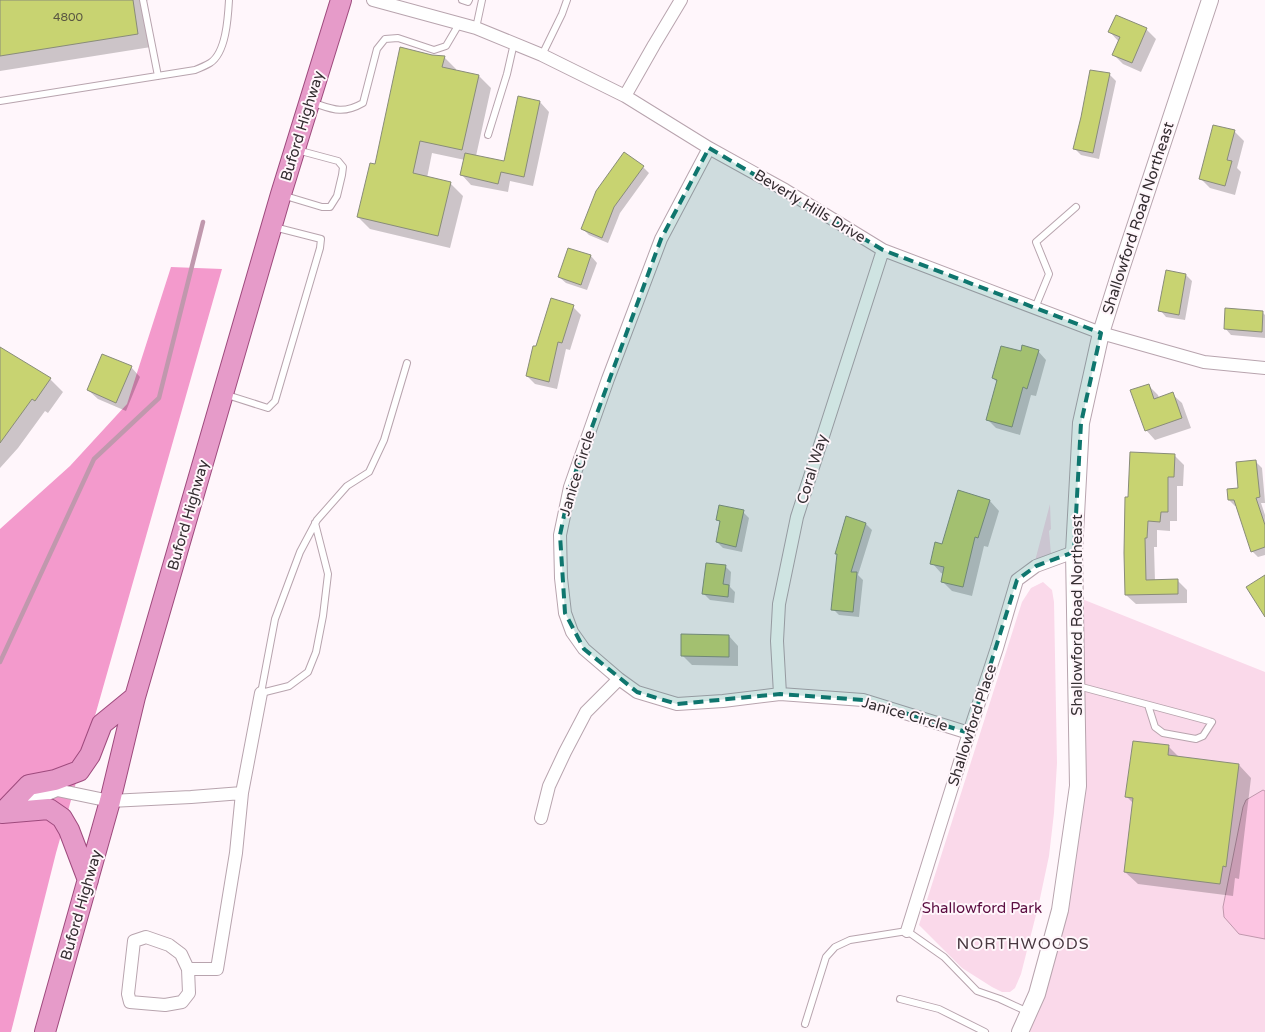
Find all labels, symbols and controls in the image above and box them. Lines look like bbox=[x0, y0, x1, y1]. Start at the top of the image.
house number: 4800 bbox=[53, 10, 84, 24]
street label: Buford Highway bbox=[277, 69, 327, 183]
street label: Shallowford Road Northeast bbox=[1098, 119, 1178, 317]
street label: Beverly Hills Drive bbox=[751, 166, 869, 246]
street label: Janice Circle bbox=[555, 428, 599, 518]
street label: Coral Way bbox=[793, 432, 831, 506]
street label: Buford Highway bbox=[164, 458, 212, 572]
street label: Shallowford Road Northeast bbox=[1068, 514, 1086, 716]
street label: Shallowford Place bbox=[944, 662, 1000, 788]
street label: Janice Circle bbox=[860, 693, 950, 735]
street label: Buford Highway bbox=[57, 848, 105, 962]
park label: Shallowford Park bbox=[922, 899, 1042, 917]
district label: NORTHWOODS bbox=[956, 934, 1090, 954]

